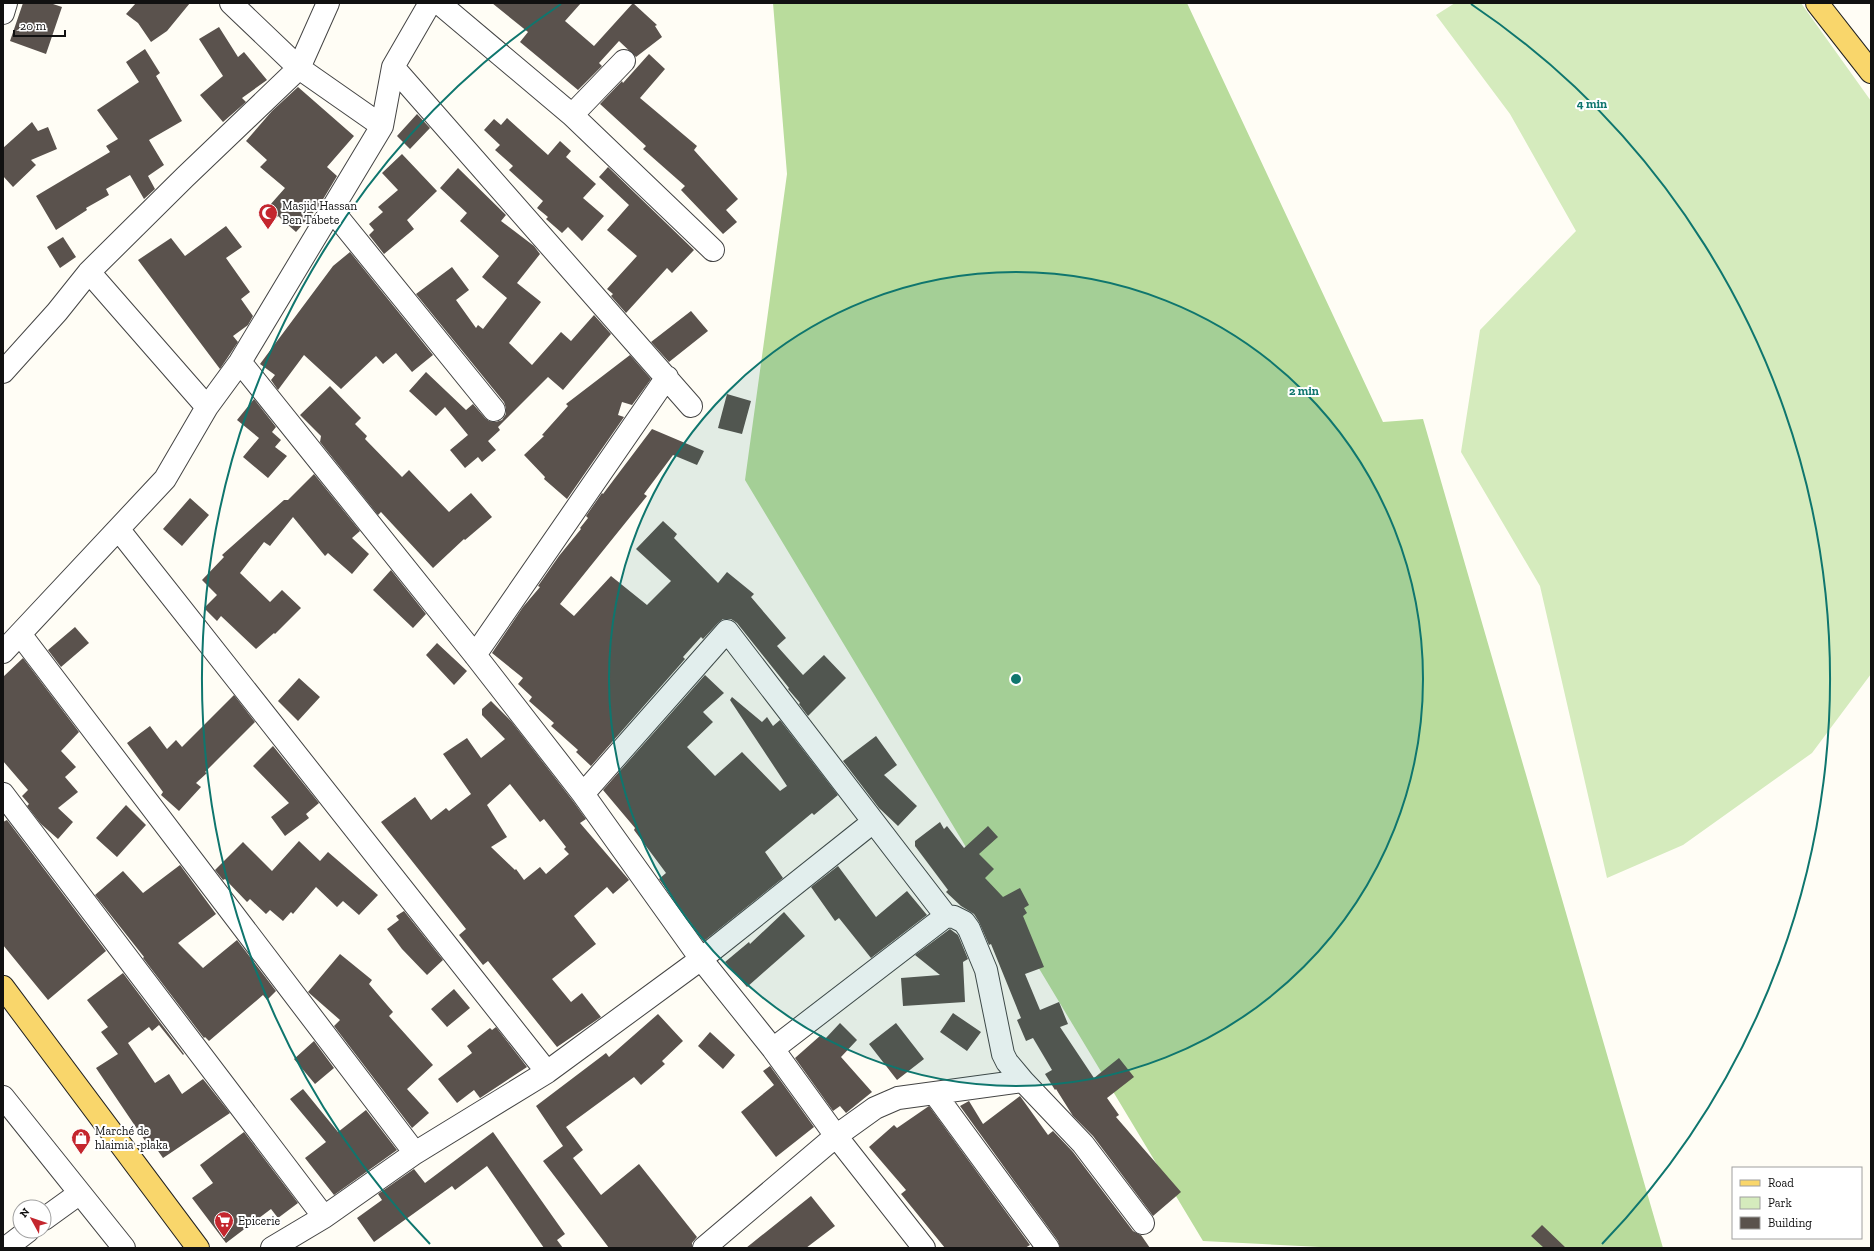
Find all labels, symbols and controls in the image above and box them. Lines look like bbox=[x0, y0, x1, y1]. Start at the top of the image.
scale bar bbox=[14, 12, 65, 38]
text: 20 m bbox=[20, 19, 47, 33]
text: 4 min bbox=[1577, 97, 1607, 111]
place label: Masjid Hassan Ben Tabete bbox=[282, 199, 357, 227]
mosque icon: Masjid Hassan Ben Tabete bbox=[257, 202, 279, 230]
text: 2 min bbox=[1289, 384, 1319, 398]
centre of rings bbox=[1009, 672, 1023, 686]
place label: Marché de hlaimia -plaka bbox=[95, 1124, 168, 1152]
shop icon: Marché de hlaimia -plaka bbox=[70, 1127, 92, 1155]
legend bbox=[1732, 1167, 1862, 1239]
text: Road bbox=[1768, 1176, 1794, 1190]
text: Park bbox=[1768, 1196, 1793, 1210]
north arrow bbox=[12, 1199, 52, 1239]
text: N bbox=[17, 1205, 33, 1220]
supermarket icon: Epicerie bbox=[213, 1210, 235, 1238]
place label: Epicerie bbox=[238, 1214, 281, 1228]
text: Building bbox=[1768, 1216, 1812, 1230]

